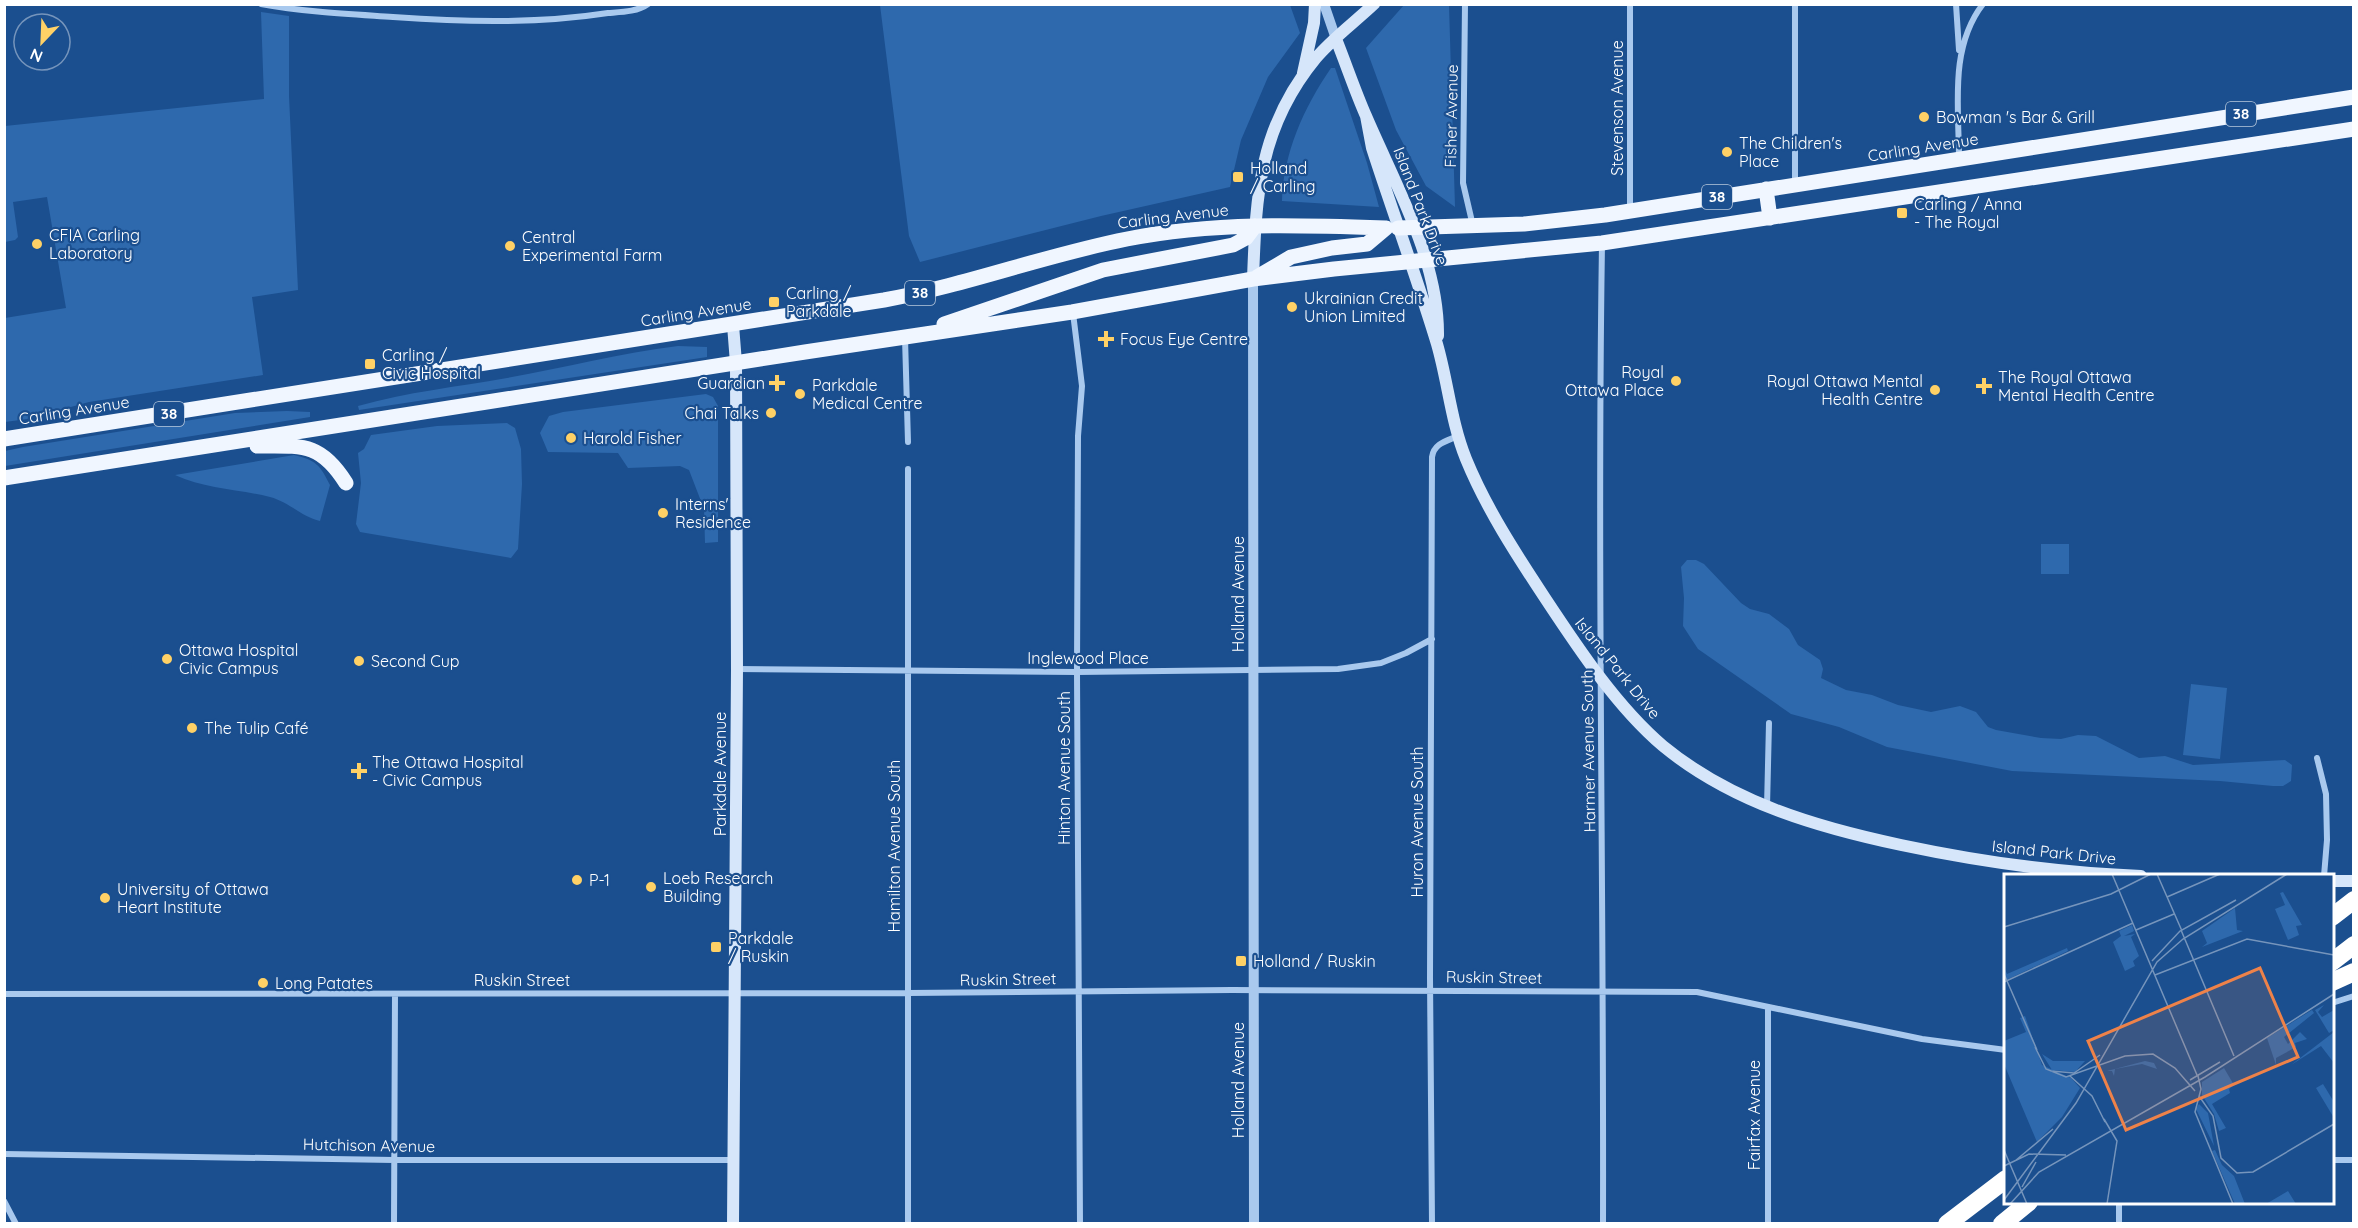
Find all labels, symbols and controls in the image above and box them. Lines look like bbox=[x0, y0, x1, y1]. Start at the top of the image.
north arrow bbox=[12, 12, 72, 72]
street label: Stevenson Avenue bbox=[1607, 40, 1627, 176]
text: N bbox=[27, 44, 45, 67]
street label: Fisher Avenue bbox=[1440, 64, 1462, 168]
road number: 38 bbox=[2226, 102, 2256, 126]
place label: Bowman 's Bar & Grill bbox=[1936, 107, 2095, 127]
marker: Bowman 's Bar & Grill bbox=[1917, 110, 1931, 124]
street label: Carling Avenue bbox=[1866, 128, 1980, 166]
place label: The Children's Place bbox=[1739, 133, 1842, 171]
street label: Island Park Drive bbox=[1389, 144, 1453, 268]
marker: The Children's Place bbox=[1720, 145, 1734, 159]
place label: Holland / Carling bbox=[1250, 158, 1315, 196]
marker: Holland / Carling bbox=[1231, 170, 1245, 184]
road number: 38 bbox=[1702, 185, 1732, 209]
place label: Carling / Anna - The Royal bbox=[1914, 194, 2022, 232]
street label: Carling Avenue bbox=[1116, 199, 1230, 233]
marker: Carling / Anna - The Royal bbox=[1895, 206, 1909, 220]
place label: CFIA Carling Laboratory bbox=[49, 225, 140, 263]
place label: Central Experimental Farm bbox=[522, 227, 662, 265]
marker: CFIA Carling Laboratory bbox=[30, 237, 44, 251]
marker: Central Experimental Farm bbox=[503, 239, 517, 253]
road number: 38 bbox=[905, 281, 935, 305]
place label: Carling / Parkdale bbox=[786, 283, 852, 321]
place label: Ukrainian Credit Union Limited bbox=[1304, 288, 1423, 326]
street label: Carling Avenue bbox=[639, 293, 753, 331]
marker: Carling / Parkdale bbox=[767, 295, 781, 309]
marker: Ukrainian Credit Union Limited bbox=[1285, 300, 1299, 314]
place label: Focus Eye Centre bbox=[1120, 329, 1248, 349]
marker: Focus Eye Centre bbox=[1097, 330, 1115, 348]
place label: Carling / Civic Hospital bbox=[382, 345, 481, 383]
marker: Carling / Civic Hospital bbox=[363, 357, 377, 371]
place label: Royal Ottawa Place bbox=[1565, 362, 1664, 400]
place label: The Royal Ottawa Mental Health Centre bbox=[1998, 367, 2155, 405]
place label: Royal Ottawa Mental Health Centre bbox=[1767, 371, 1923, 409]
place label: Guardian bbox=[697, 373, 765, 393]
marker: Royal Ottawa Place bbox=[1669, 374, 1683, 388]
place label: Parkdale Medical Centre bbox=[812, 375, 922, 413]
marker: Guardian bbox=[770, 376, 784, 390]
marker: The Royal Ottawa Mental Health Centre bbox=[1975, 377, 1993, 395]
marker: Royal Ottawa Mental Health Centre bbox=[1928, 383, 1942, 397]
marker: Parkdale Medical Centre bbox=[793, 387, 807, 401]
street label: Carling Avenue bbox=[17, 391, 131, 429]
road number: 38 bbox=[154, 402, 184, 426]
place label: Chai Talks bbox=[685, 403, 759, 423]
marker: Chai Talks bbox=[764, 406, 778, 420]
place label: Harold Fisher bbox=[583, 428, 682, 448]
marker: Harold Fisher bbox=[564, 431, 578, 445]
place label: Interns' Residence bbox=[675, 494, 751, 532]
marker: Interns' Residence bbox=[656, 506, 670, 520]
street label: Holland Avenue bbox=[1228, 536, 1248, 652]
street label: Island Park Drive bbox=[1571, 613, 1665, 723]
place label: Ottawa Hospital Civic Campus bbox=[179, 640, 298, 678]
street label: Inglewood Place bbox=[1027, 648, 1149, 668]
place label: Second Cup bbox=[371, 651, 460, 671]
marker: Ottawa Hospital Civic Campus bbox=[160, 652, 174, 666]
marker: Second Cup bbox=[352, 654, 366, 668]
street label: Harmer Avenue South bbox=[1577, 669, 1599, 833]
street label: Hinton Avenue South bbox=[1054, 691, 1074, 845]
street label: Parkdale Avenue bbox=[710, 712, 730, 836]
place label: The Tulip Café bbox=[204, 718, 309, 738]
marker: The Tulip Café bbox=[185, 721, 199, 735]
street label: Huron Avenue South bbox=[1407, 746, 1427, 898]
place label: The Ottawa Hospital - Civic Campus bbox=[372, 752, 524, 790]
street label: Hamilton Avenue South bbox=[884, 760, 904, 932]
marker: The Ottawa Hospital - Civic Campus bbox=[350, 762, 368, 780]
street label: Island Park Drive bbox=[1991, 836, 2117, 868]
place label: Loeb Research Building bbox=[663, 868, 773, 906]
place label: P-1 bbox=[589, 870, 610, 890]
marker: P-1 bbox=[570, 873, 584, 887]
inset map bbox=[2004, 874, 2334, 1204]
place label: University of Ottawa Heart Institute bbox=[117, 879, 269, 917]
marker: Loeb Research Building bbox=[644, 880, 658, 894]
marker: University of Ottawa Heart Institute bbox=[98, 891, 112, 905]
place label: Parkdale / Ruskin bbox=[728, 928, 793, 966]
marker: Parkdale / Ruskin bbox=[709, 940, 723, 954]
place label: Holland / Ruskin bbox=[1253, 951, 1376, 971]
marker: Holland / Ruskin bbox=[1234, 954, 1248, 968]
street label: Ruskin Street bbox=[1446, 966, 1542, 988]
street label: Ruskin Street bbox=[960, 968, 1056, 990]
street label: Ruskin Street bbox=[474, 970, 570, 990]
place label: Long Patates bbox=[275, 973, 373, 993]
marker: Long Patates bbox=[256, 976, 270, 990]
street label: Holland Avenue bbox=[1228, 1022, 1248, 1138]
street label: Fairfax Avenue bbox=[1744, 1060, 1764, 1170]
street label: Hutchison Avenue bbox=[303, 1134, 435, 1156]

